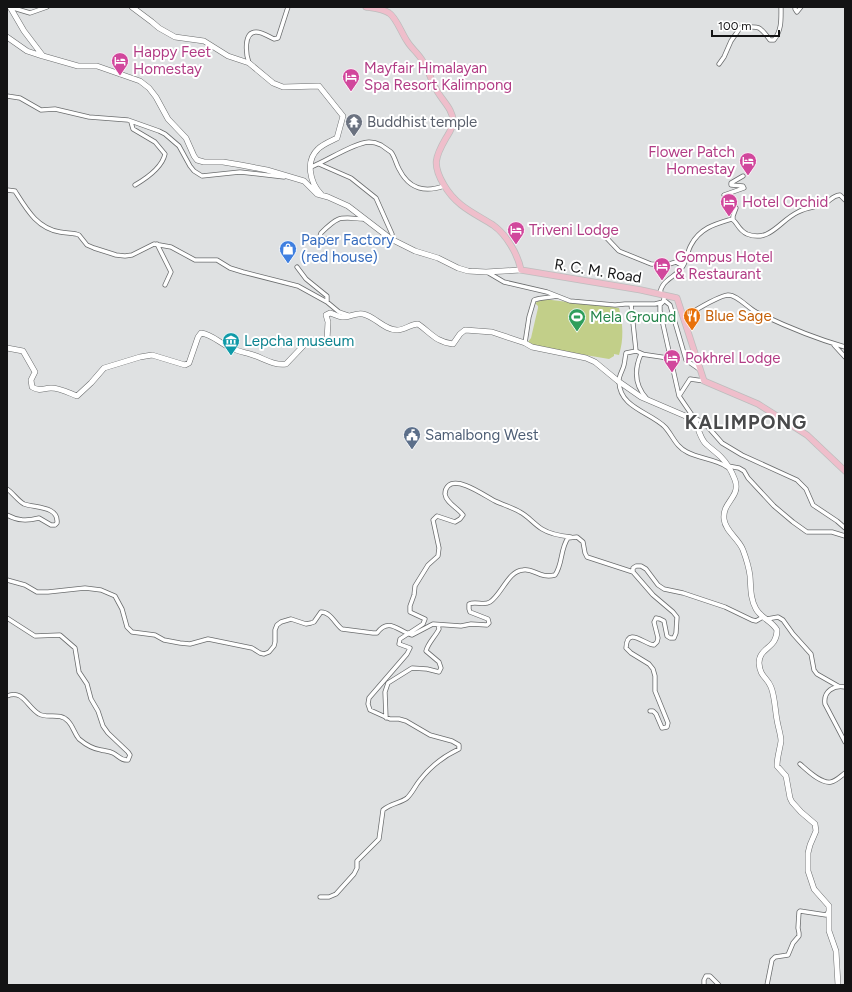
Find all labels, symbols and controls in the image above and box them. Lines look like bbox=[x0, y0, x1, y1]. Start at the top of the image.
scale bar bbox=[712, 12, 779, 38]
text: 100 m bbox=[718, 19, 752, 33]
place label: Happy Feet Homestay bbox=[133, 43, 211, 78]
hotel icon: Happy Feet Homestay bbox=[110, 51, 130, 76]
place label: Mayfair Himalayan Spa Resort Kalimpong bbox=[364, 59, 512, 94]
hotel icon: Mayfair Himalayan Spa Resort Kalimpong bbox=[341, 67, 361, 92]
temple icon: Buddhist temple bbox=[344, 112, 364, 137]
place label: Buddhist temple bbox=[367, 113, 477, 131]
place label: Flower Patch Homestay bbox=[648, 143, 735, 178]
hotel icon: Flower Patch Homestay bbox=[738, 151, 758, 176]
hotel icon: Hotel Orchid bbox=[719, 192, 739, 217]
place label: Hotel Orchid bbox=[742, 193, 828, 211]
hotel icon: Triveni Lodge bbox=[506, 220, 526, 245]
place label: Triveni Lodge bbox=[529, 221, 619, 239]
place label: Paper Factory (red house) bbox=[301, 231, 394, 266]
shop icon: Paper Factory (red house) bbox=[278, 239, 298, 264]
place label: Gompus Hotel & Restaurant bbox=[675, 248, 773, 283]
street label: R. C. M. Road bbox=[553, 255, 643, 287]
hotel icon: Gompus Hotel & Restaurant bbox=[652, 256, 672, 281]
restaurant icon: Blue Sage bbox=[682, 306, 702, 331]
sports icon: Mela Ground bbox=[567, 307, 587, 332]
place label: Blue Sage bbox=[705, 307, 772, 325]
place label: Mela Ground bbox=[590, 308, 676, 326]
museum icon: Lepcha museum bbox=[221, 331, 241, 356]
place label: Lepcha museum bbox=[244, 332, 354, 350]
hotel icon: Pokhrel Lodge bbox=[662, 348, 682, 373]
place label: Pokhrel Lodge bbox=[685, 349, 780, 367]
district label: KALIMPONG bbox=[685, 411, 807, 434]
public building icon: Samalbong West bbox=[402, 425, 422, 450]
place label: Samalbong West bbox=[425, 426, 539, 444]

